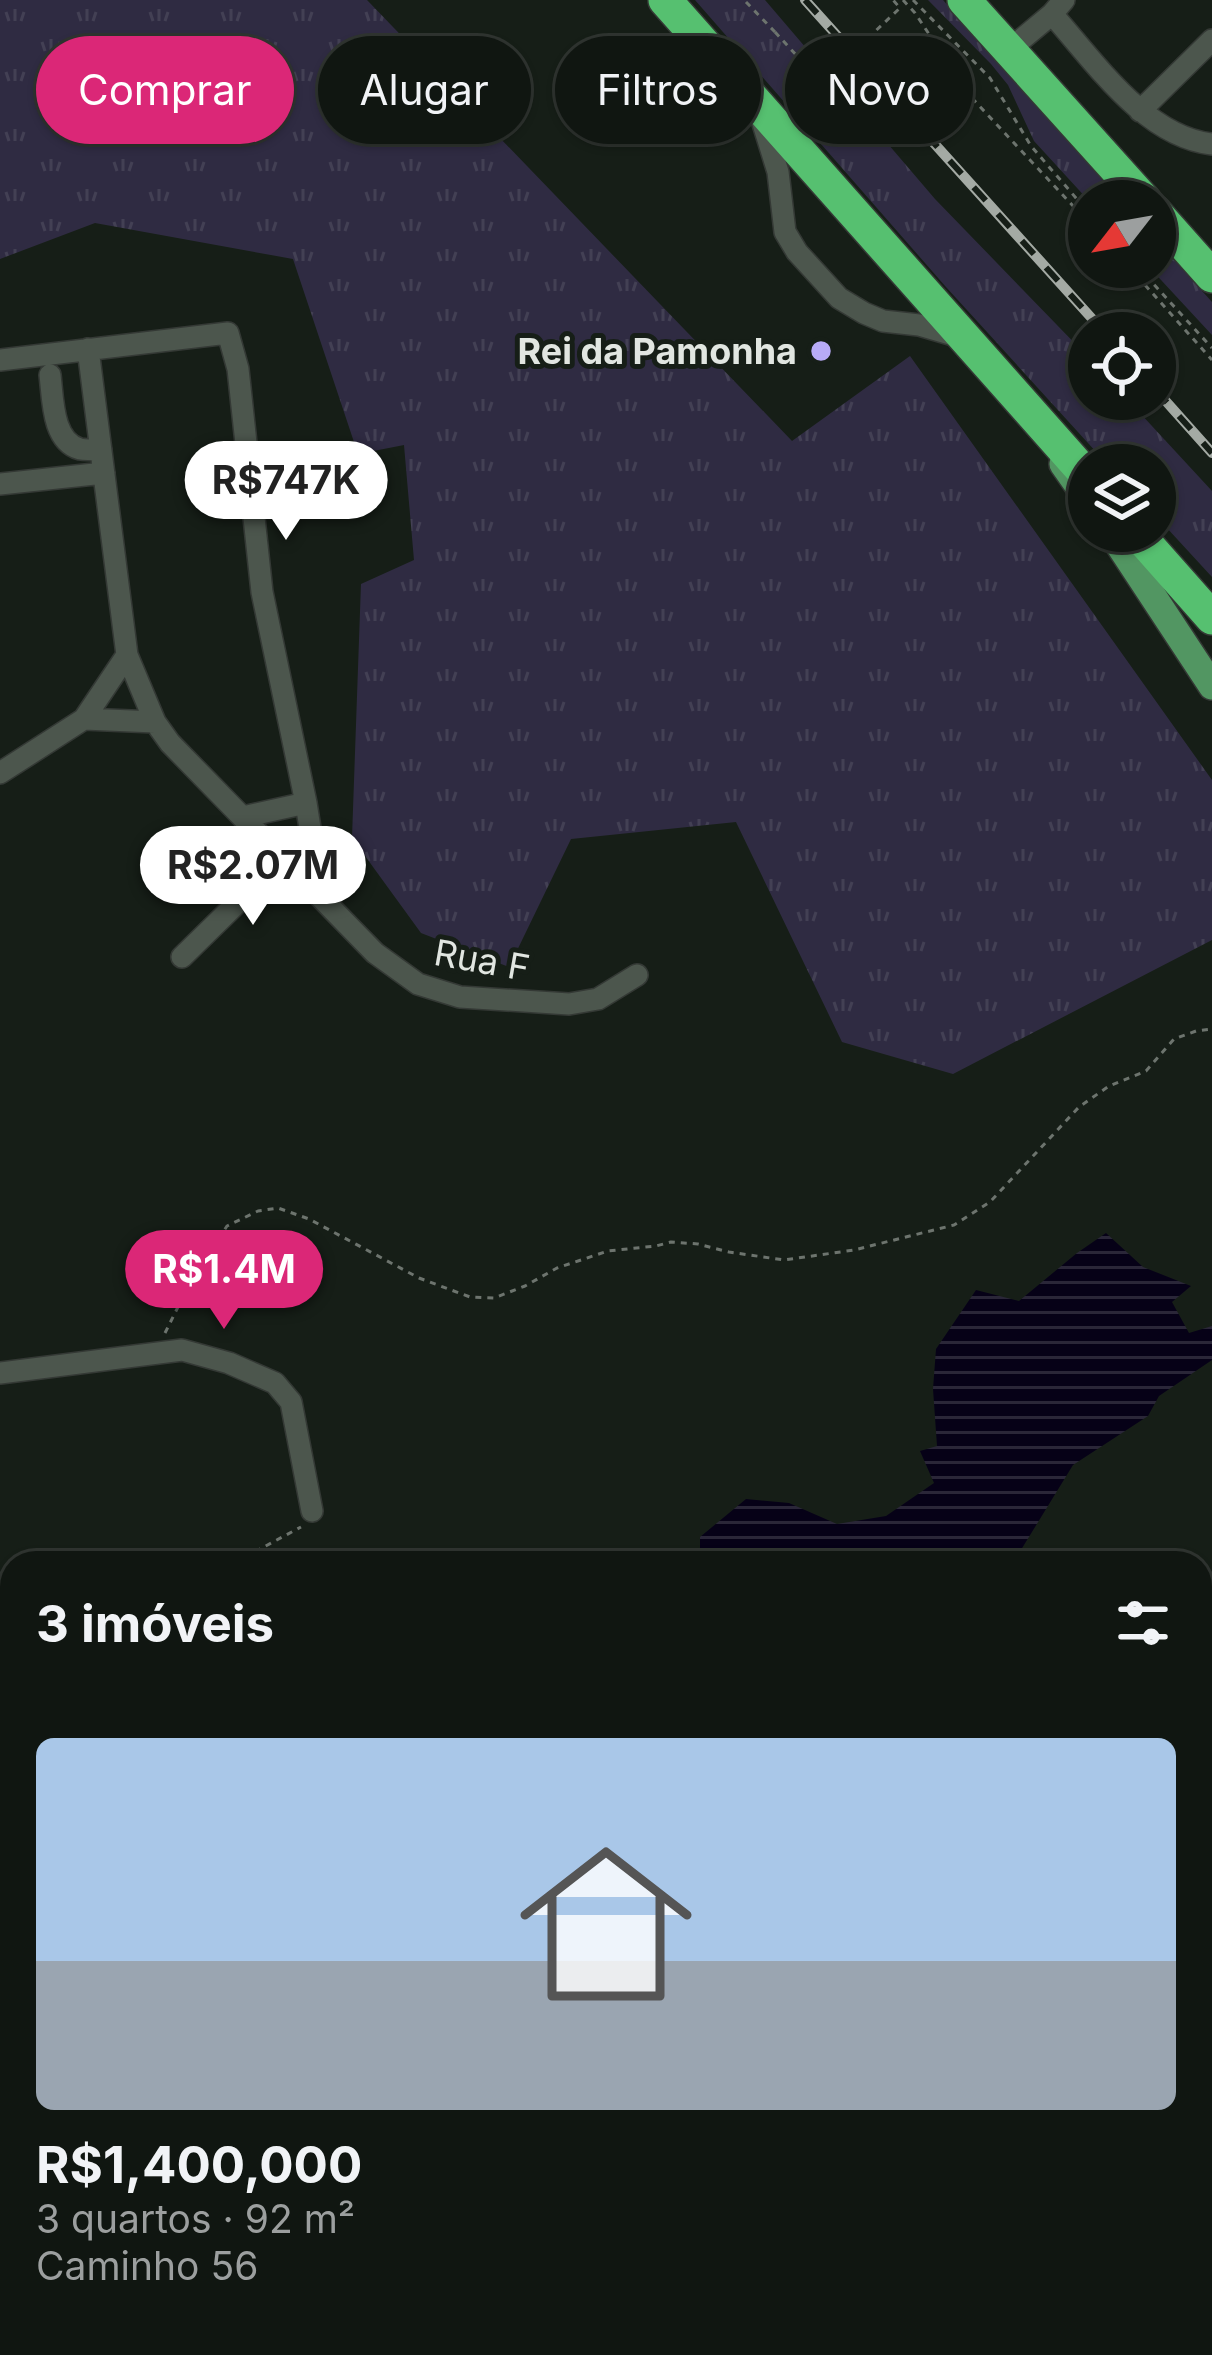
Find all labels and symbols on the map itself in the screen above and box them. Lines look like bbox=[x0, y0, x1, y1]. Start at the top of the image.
north arrow bbox=[1068, 180, 1176, 288]
place label: Rei da Pamonha bbox=[518, 329, 797, 373]
marker: Rei da Pamonha bbox=[808, 338, 834, 364]
pin: R$747K bbox=[188, 441, 384, 543]
pin: R$2.07M bbox=[142, 826, 364, 928]
street label: Rua F bbox=[431, 930, 533, 990]
pin: R$1.4M bbox=[126, 1230, 322, 1332]

